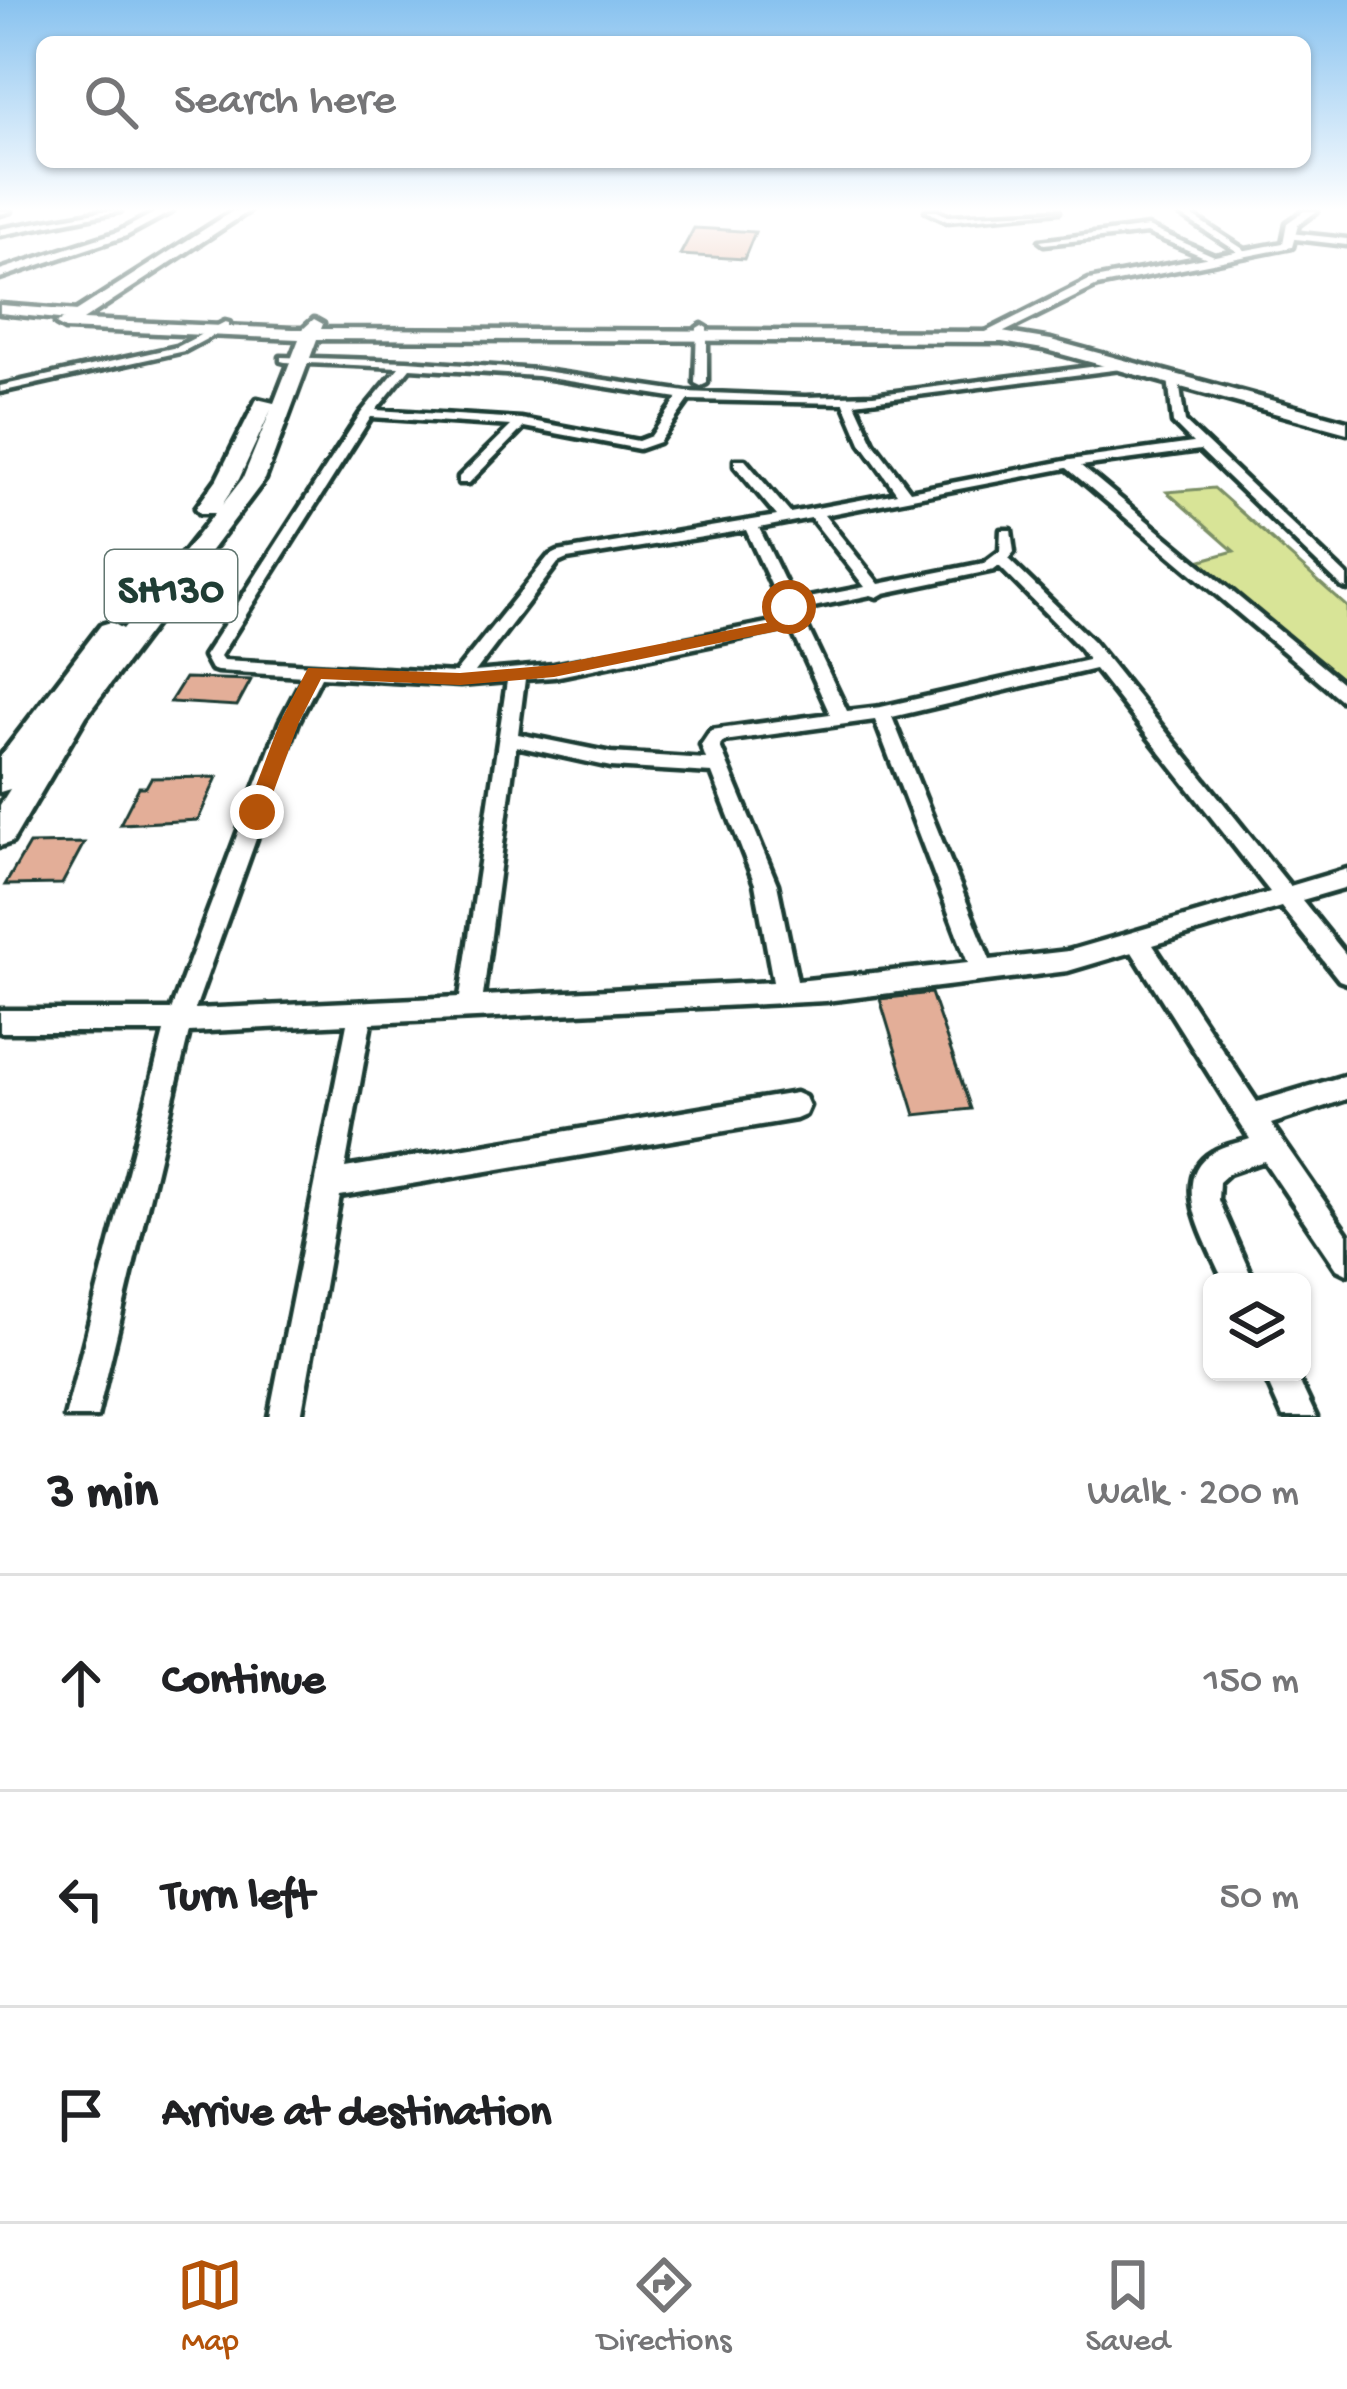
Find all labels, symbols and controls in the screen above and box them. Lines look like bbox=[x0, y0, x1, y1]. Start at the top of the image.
search box bbox=[36, 36, 1311, 168]
icon: search bbox=[78, 69, 144, 135]
text: Search here bbox=[174, 76, 396, 129]
road number: SH130 bbox=[105, 550, 237, 622]
route start bbox=[762, 580, 816, 634]
route end bbox=[230, 785, 284, 839]
map controls bbox=[1203, 1273, 1311, 1381]
button: layers bbox=[1203, 1273, 1311, 1381]
text: 3 min bbox=[48, 1465, 158, 1525]
text: Walk · 200 m bbox=[1087, 1472, 1299, 1518]
icon: ahead bbox=[48, 1650, 114, 1716]
text: Continue bbox=[162, 1656, 325, 1709]
text: 150 m bbox=[1204, 1660, 1299, 1706]
icon: left bbox=[48, 1866, 114, 1932]
text: Turn left bbox=[162, 1872, 314, 1925]
text: 50 m bbox=[1219, 1876, 1299, 1922]
icon: arrive bbox=[48, 2082, 114, 2148]
text: Arrive at destination bbox=[162, 2088, 551, 2141]
tab: Map bbox=[177, 2252, 243, 2362]
tab: Directions bbox=[597, 2252, 731, 2362]
tab: Saved bbox=[1085, 2252, 1170, 2362]

